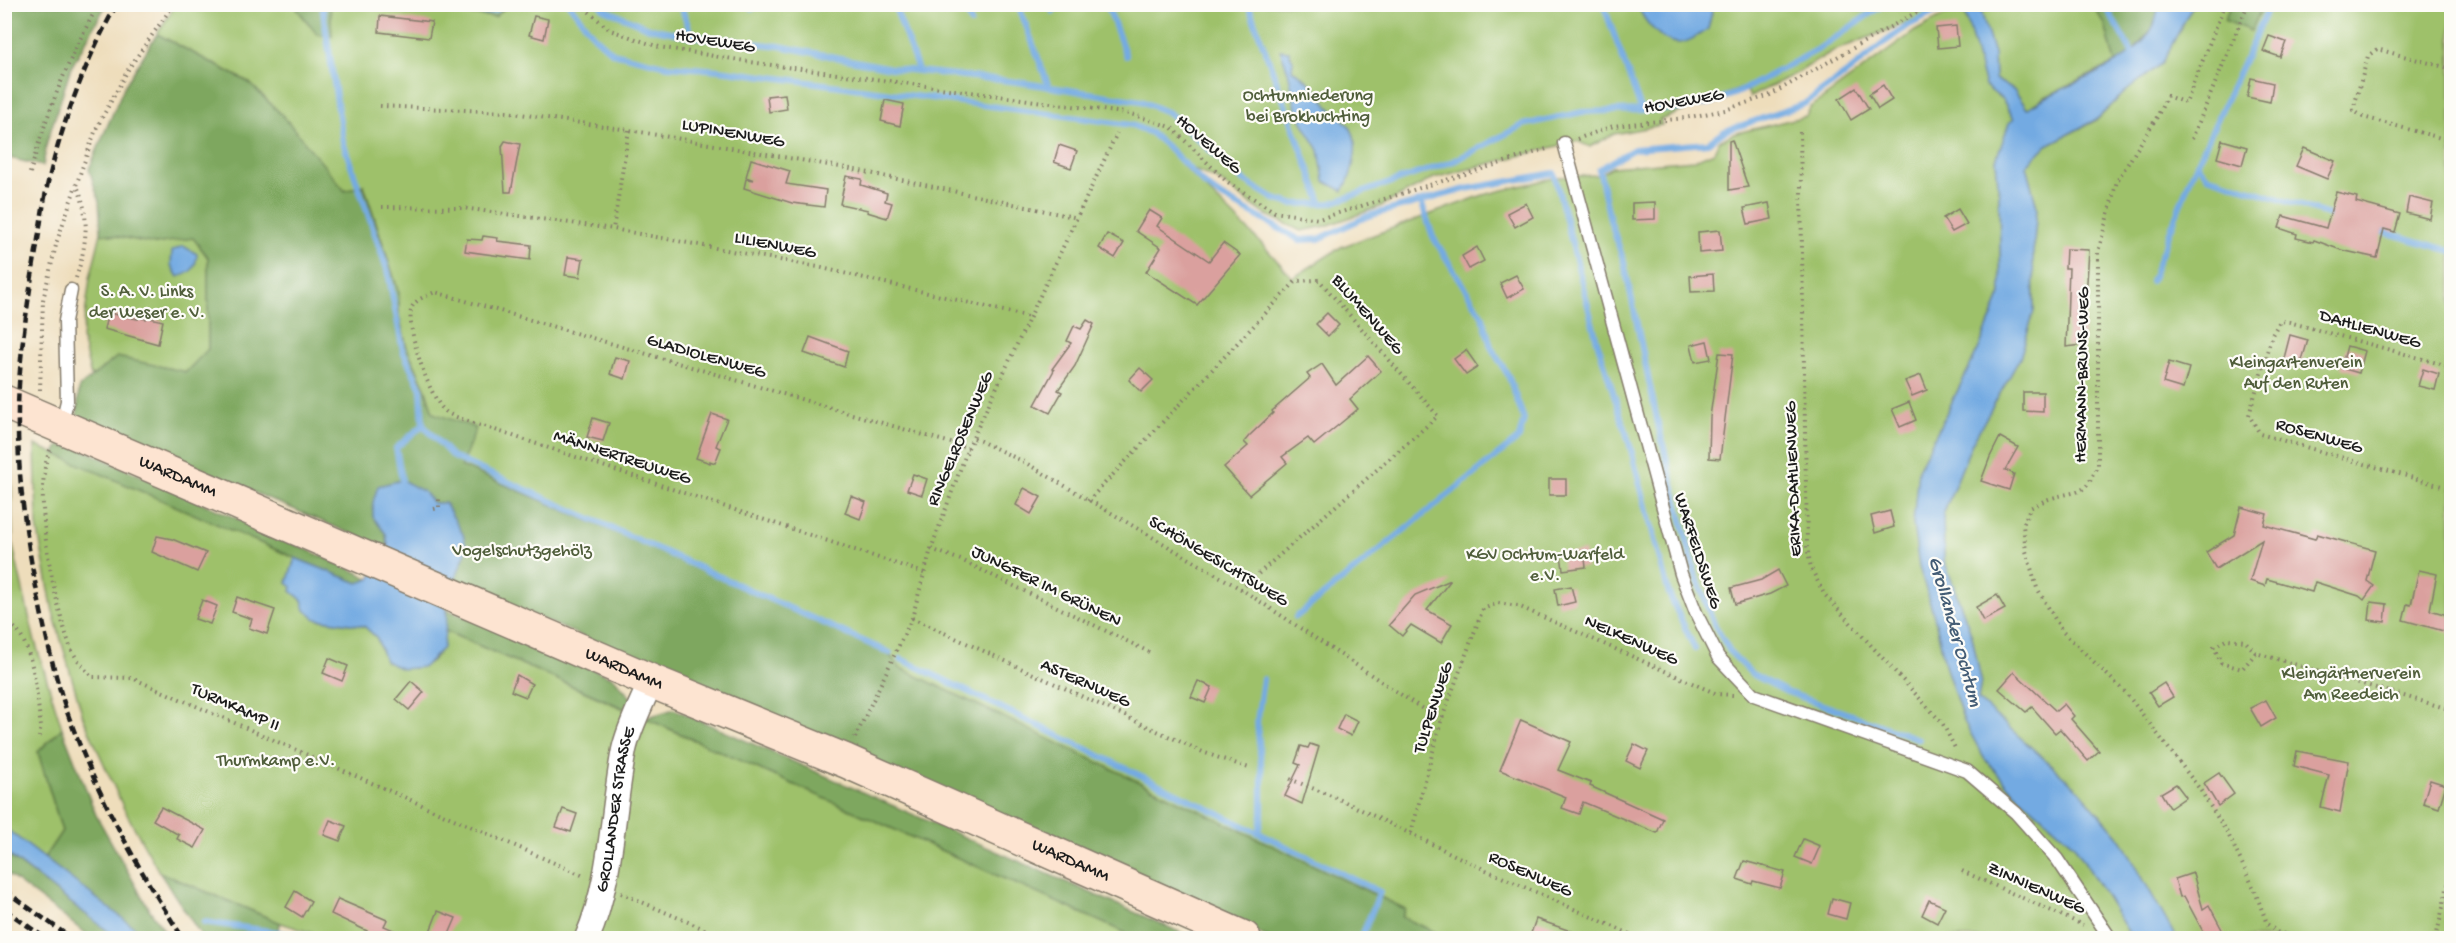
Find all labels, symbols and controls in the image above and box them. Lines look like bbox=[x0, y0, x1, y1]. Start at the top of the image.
street label: HOVEWEG bbox=[674, 25, 757, 59]
street label: HOVEWEG bbox=[1643, 85, 1726, 119]
park label: Ochtumniederung bei Brokhuchting bbox=[1243, 86, 1373, 128]
street label: HOVEWEG bbox=[1171, 111, 1246, 180]
street label: LUPINENWEG bbox=[680, 115, 787, 153]
street label: LILIENWEG bbox=[732, 228, 818, 264]
street label: BLUMENWEG bbox=[1326, 270, 1408, 360]
park label: S. A. V. Links der Weser e. V. bbox=[89, 282, 205, 324]
street label: HERMANN-BRUNS-WEG bbox=[2071, 286, 2095, 463]
street label: DAHLIENWEG bbox=[2316, 305, 2424, 355]
street label: GLADIOLENWEG bbox=[644, 330, 769, 384]
park label: Kleingartenverein Auf den Ruten bbox=[2230, 353, 2363, 395]
street label: RINGELROSENWEG bbox=[923, 368, 999, 509]
street label: ERIKA-DAHLIENWEG bbox=[1781, 400, 1807, 557]
street label: ROSENWEG bbox=[2273, 415, 2366, 460]
street label: MÄNNERTREUWEG bbox=[551, 426, 694, 490]
street label: WARDAMM bbox=[135, 451, 220, 503]
street label: WARFELDSWEG bbox=[1668, 491, 1726, 612]
street label: SCHÖNGESICHTSWEG bbox=[1144, 512, 1292, 612]
park label: Vogelschutzgehölz bbox=[451, 541, 593, 562]
street label: JUNGFER IM GRÜNEN bbox=[968, 542, 1124, 632]
park label: KGV Ochtum-Warfeld e.V. bbox=[1466, 545, 1625, 587]
water label: Grollander Ochtum bbox=[1922, 554, 1987, 710]
street label: NELKENWEG bbox=[1581, 611, 1682, 671]
street label: WARDAMM bbox=[582, 643, 666, 695]
street label: ASTERNWEG bbox=[1037, 655, 1134, 713]
street label: TULPENWEG bbox=[1409, 659, 1459, 757]
park label: Kleingärtnerverein Am Reedeich bbox=[2281, 664, 2421, 706]
street label: TURMKAMP II bbox=[186, 679, 283, 737]
street label: GROLLANDER STRASSE bbox=[592, 723, 641, 894]
park label: Thurmkamp e.V. bbox=[216, 751, 335, 772]
street label: WARDAMM bbox=[1028, 834, 1113, 887]
street label: ROSENWEG bbox=[1485, 847, 1576, 903]
street label: ZINNIENWEG bbox=[1984, 858, 2089, 920]

